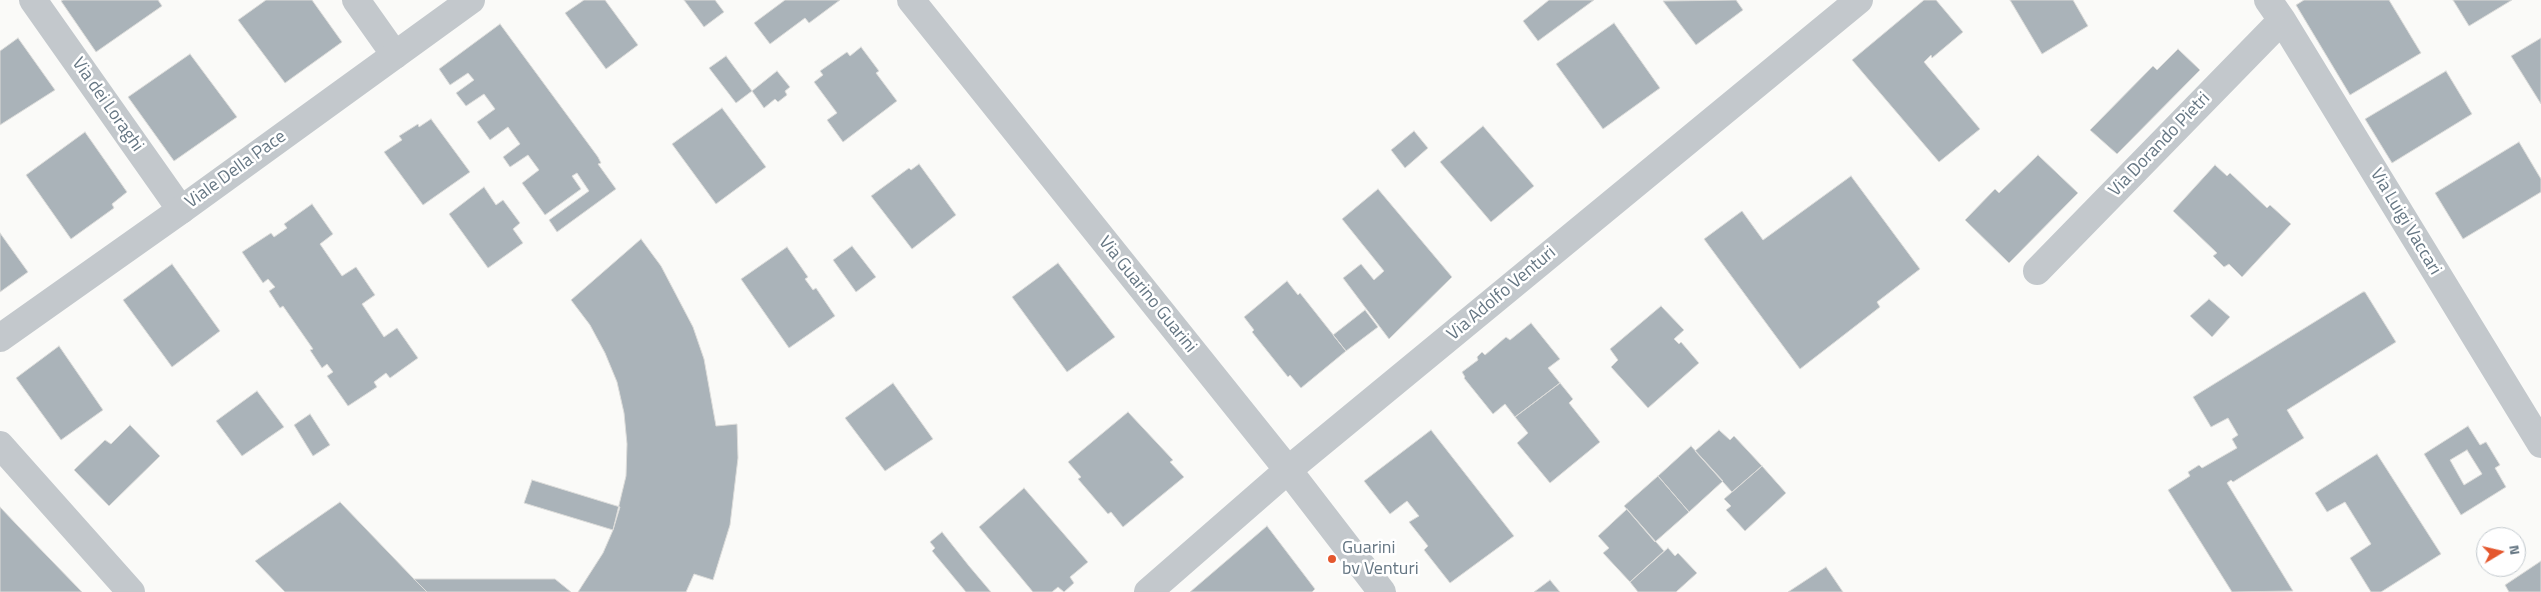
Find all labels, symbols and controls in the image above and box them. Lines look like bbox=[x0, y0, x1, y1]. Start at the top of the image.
street label: Via dei Loraghi bbox=[67, 54, 147, 156]
street label: Via Dorando Pietri bbox=[2105, 88, 2215, 202]
street label: Viale Della Pace bbox=[181, 126, 291, 214]
street label: Via Luigi Vaccari bbox=[2365, 165, 2445, 279]
street label: Via Guarino Guarini bbox=[1093, 232, 1201, 358]
street label: Via Adolfo Venturi bbox=[1443, 242, 1561, 346]
north arrow bbox=[2476, 527, 2526, 577]
place label: Guarini bv Venturi bbox=[1342, 538, 1419, 580]
text: N bbox=[2504, 543, 2526, 556]
marker: Guarini bv Venturi bbox=[1326, 553, 1338, 565]

